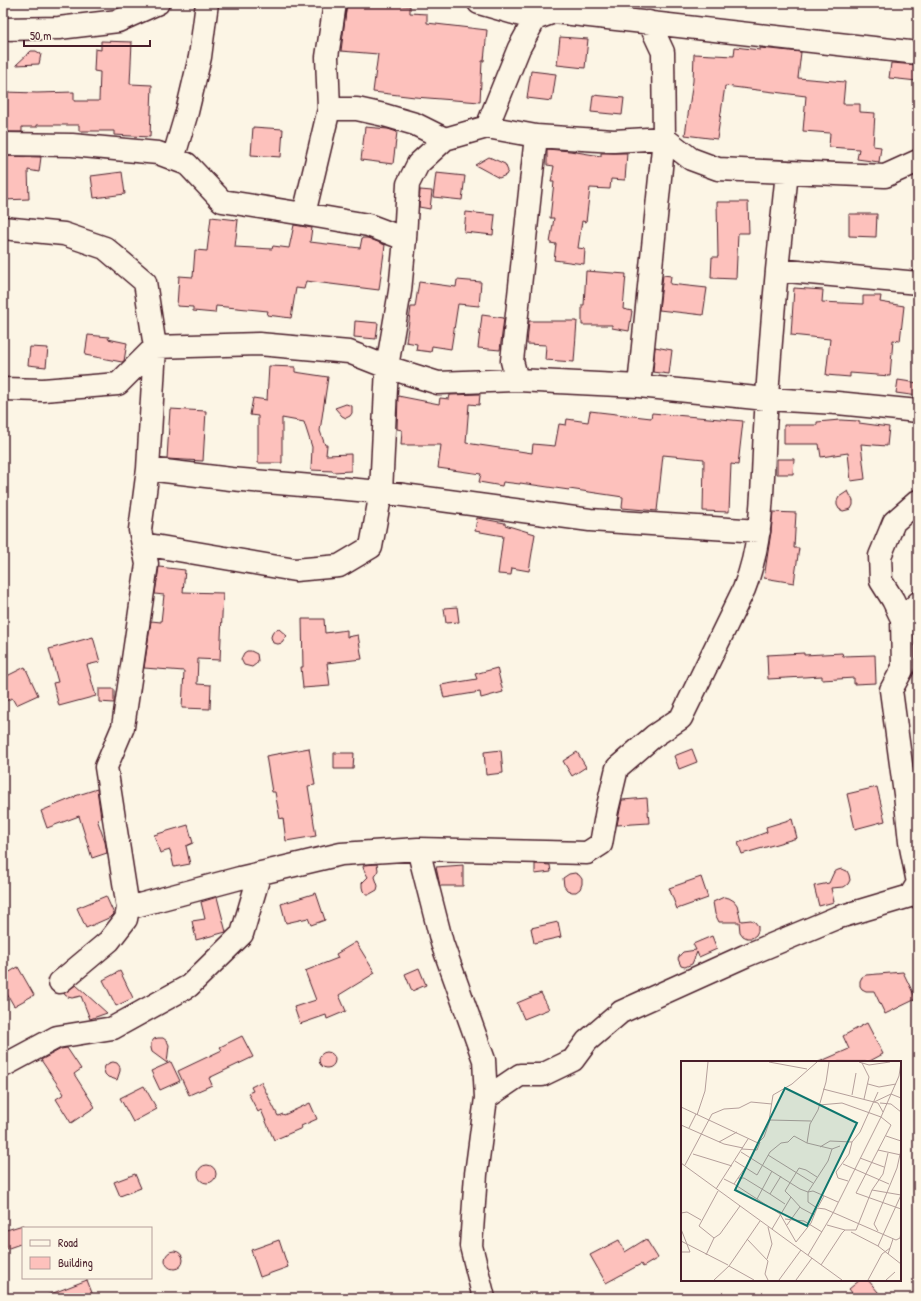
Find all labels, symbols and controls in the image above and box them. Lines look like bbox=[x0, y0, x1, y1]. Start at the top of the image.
scale bar bbox=[24, 22, 150, 48]
text: 50 m bbox=[30, 27, 51, 44]
inset map bbox=[681, 1061, 901, 1281]
legend bbox=[22, 1227, 152, 1279]
text: Road bbox=[58, 1234, 78, 1251]
text: Building bbox=[58, 1254, 93, 1271]

